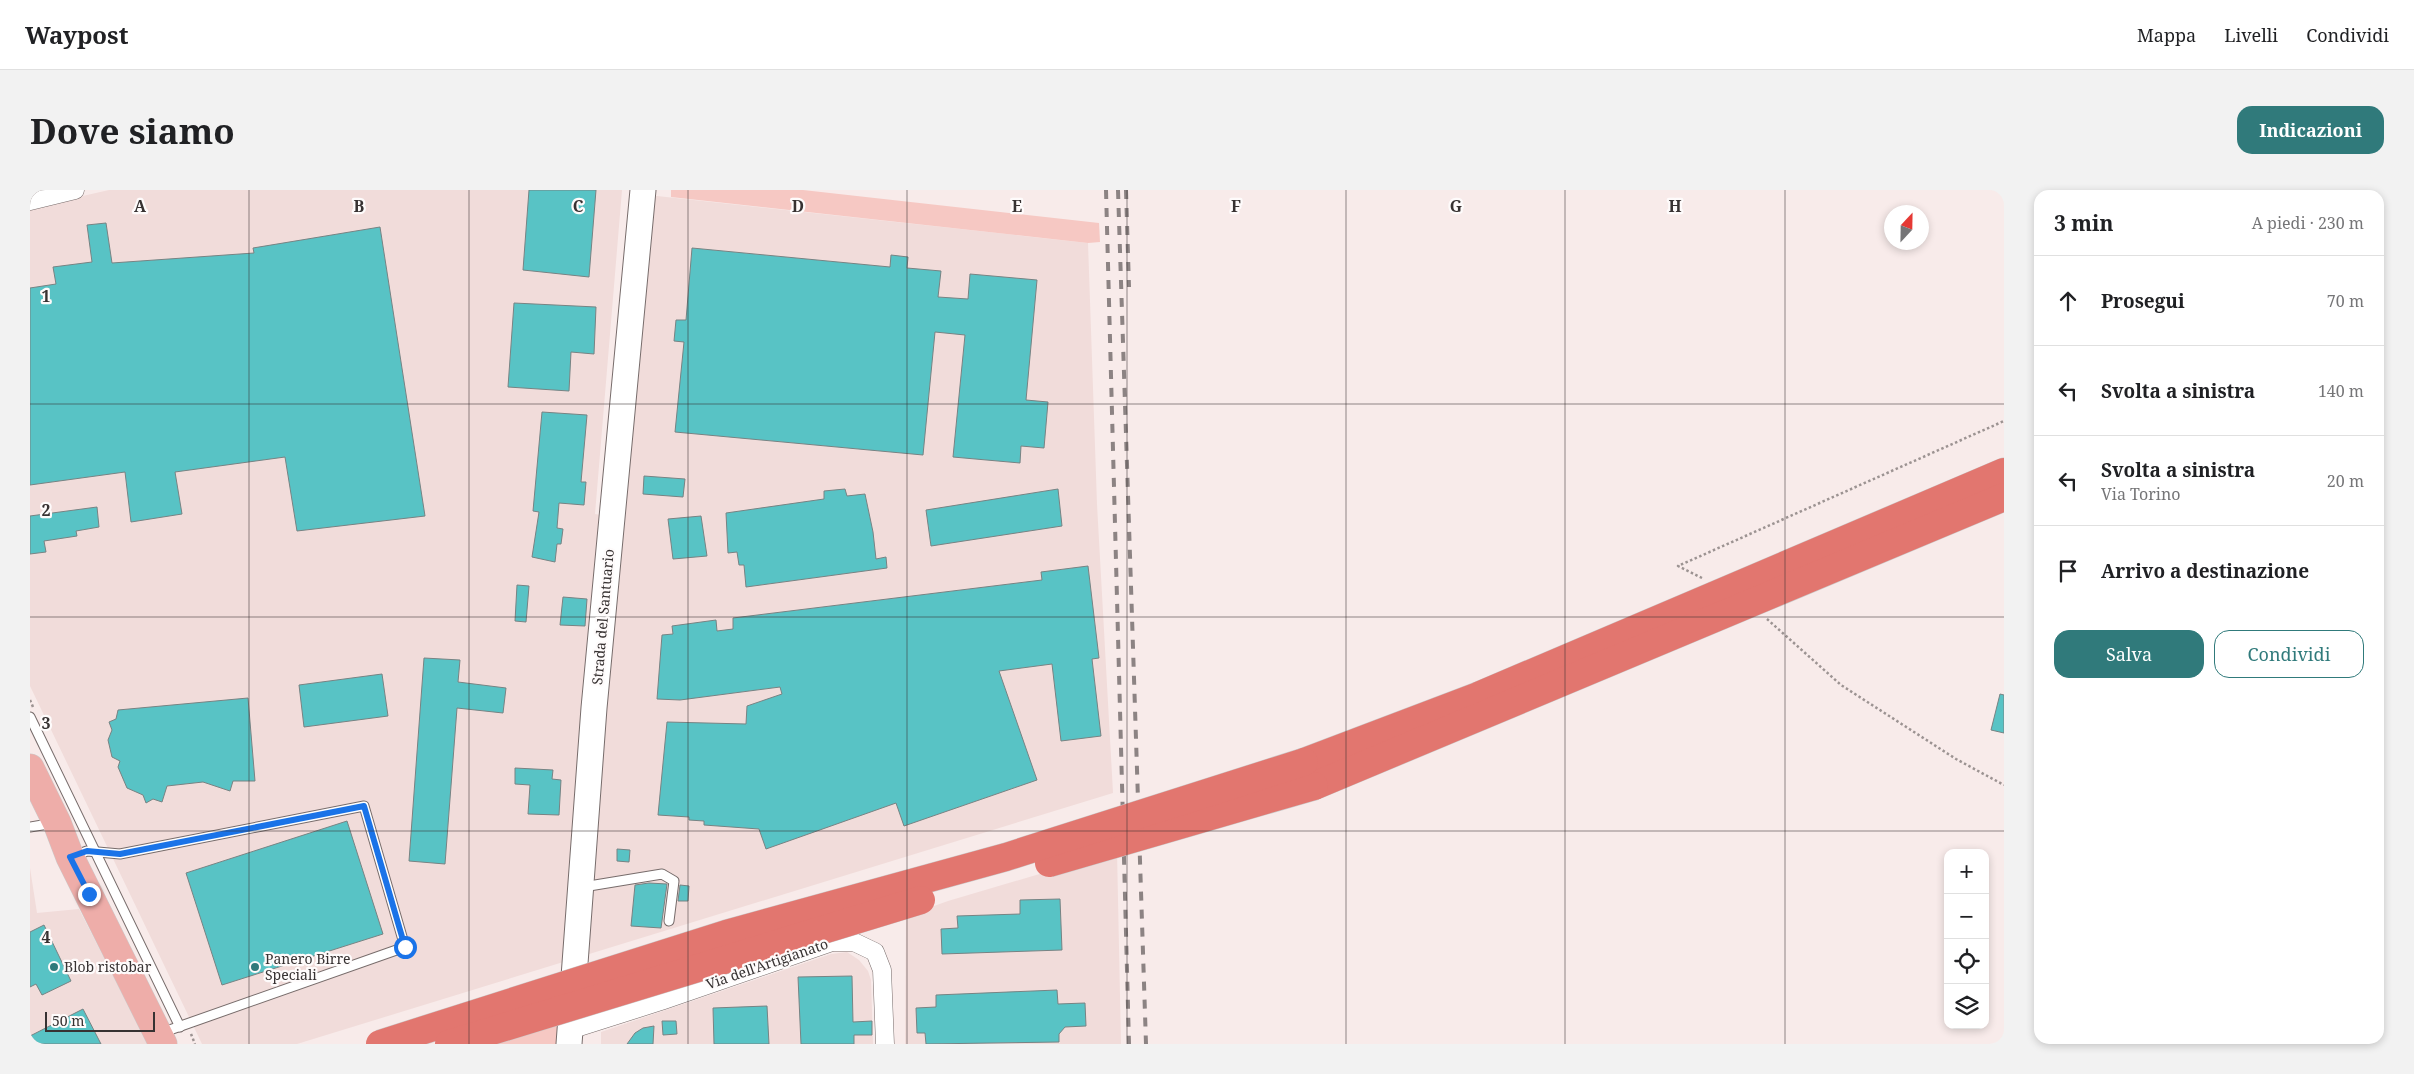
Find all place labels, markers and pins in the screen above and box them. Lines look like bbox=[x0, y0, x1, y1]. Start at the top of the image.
place label: Panero Birre Speciali bbox=[265, 949, 350, 984]
place label: Blob ristobar bbox=[64, 957, 152, 976]
marker: Blob ristobar bbox=[48, 961, 60, 973]
marker: Panero Birre Speciali bbox=[249, 961, 261, 973]

